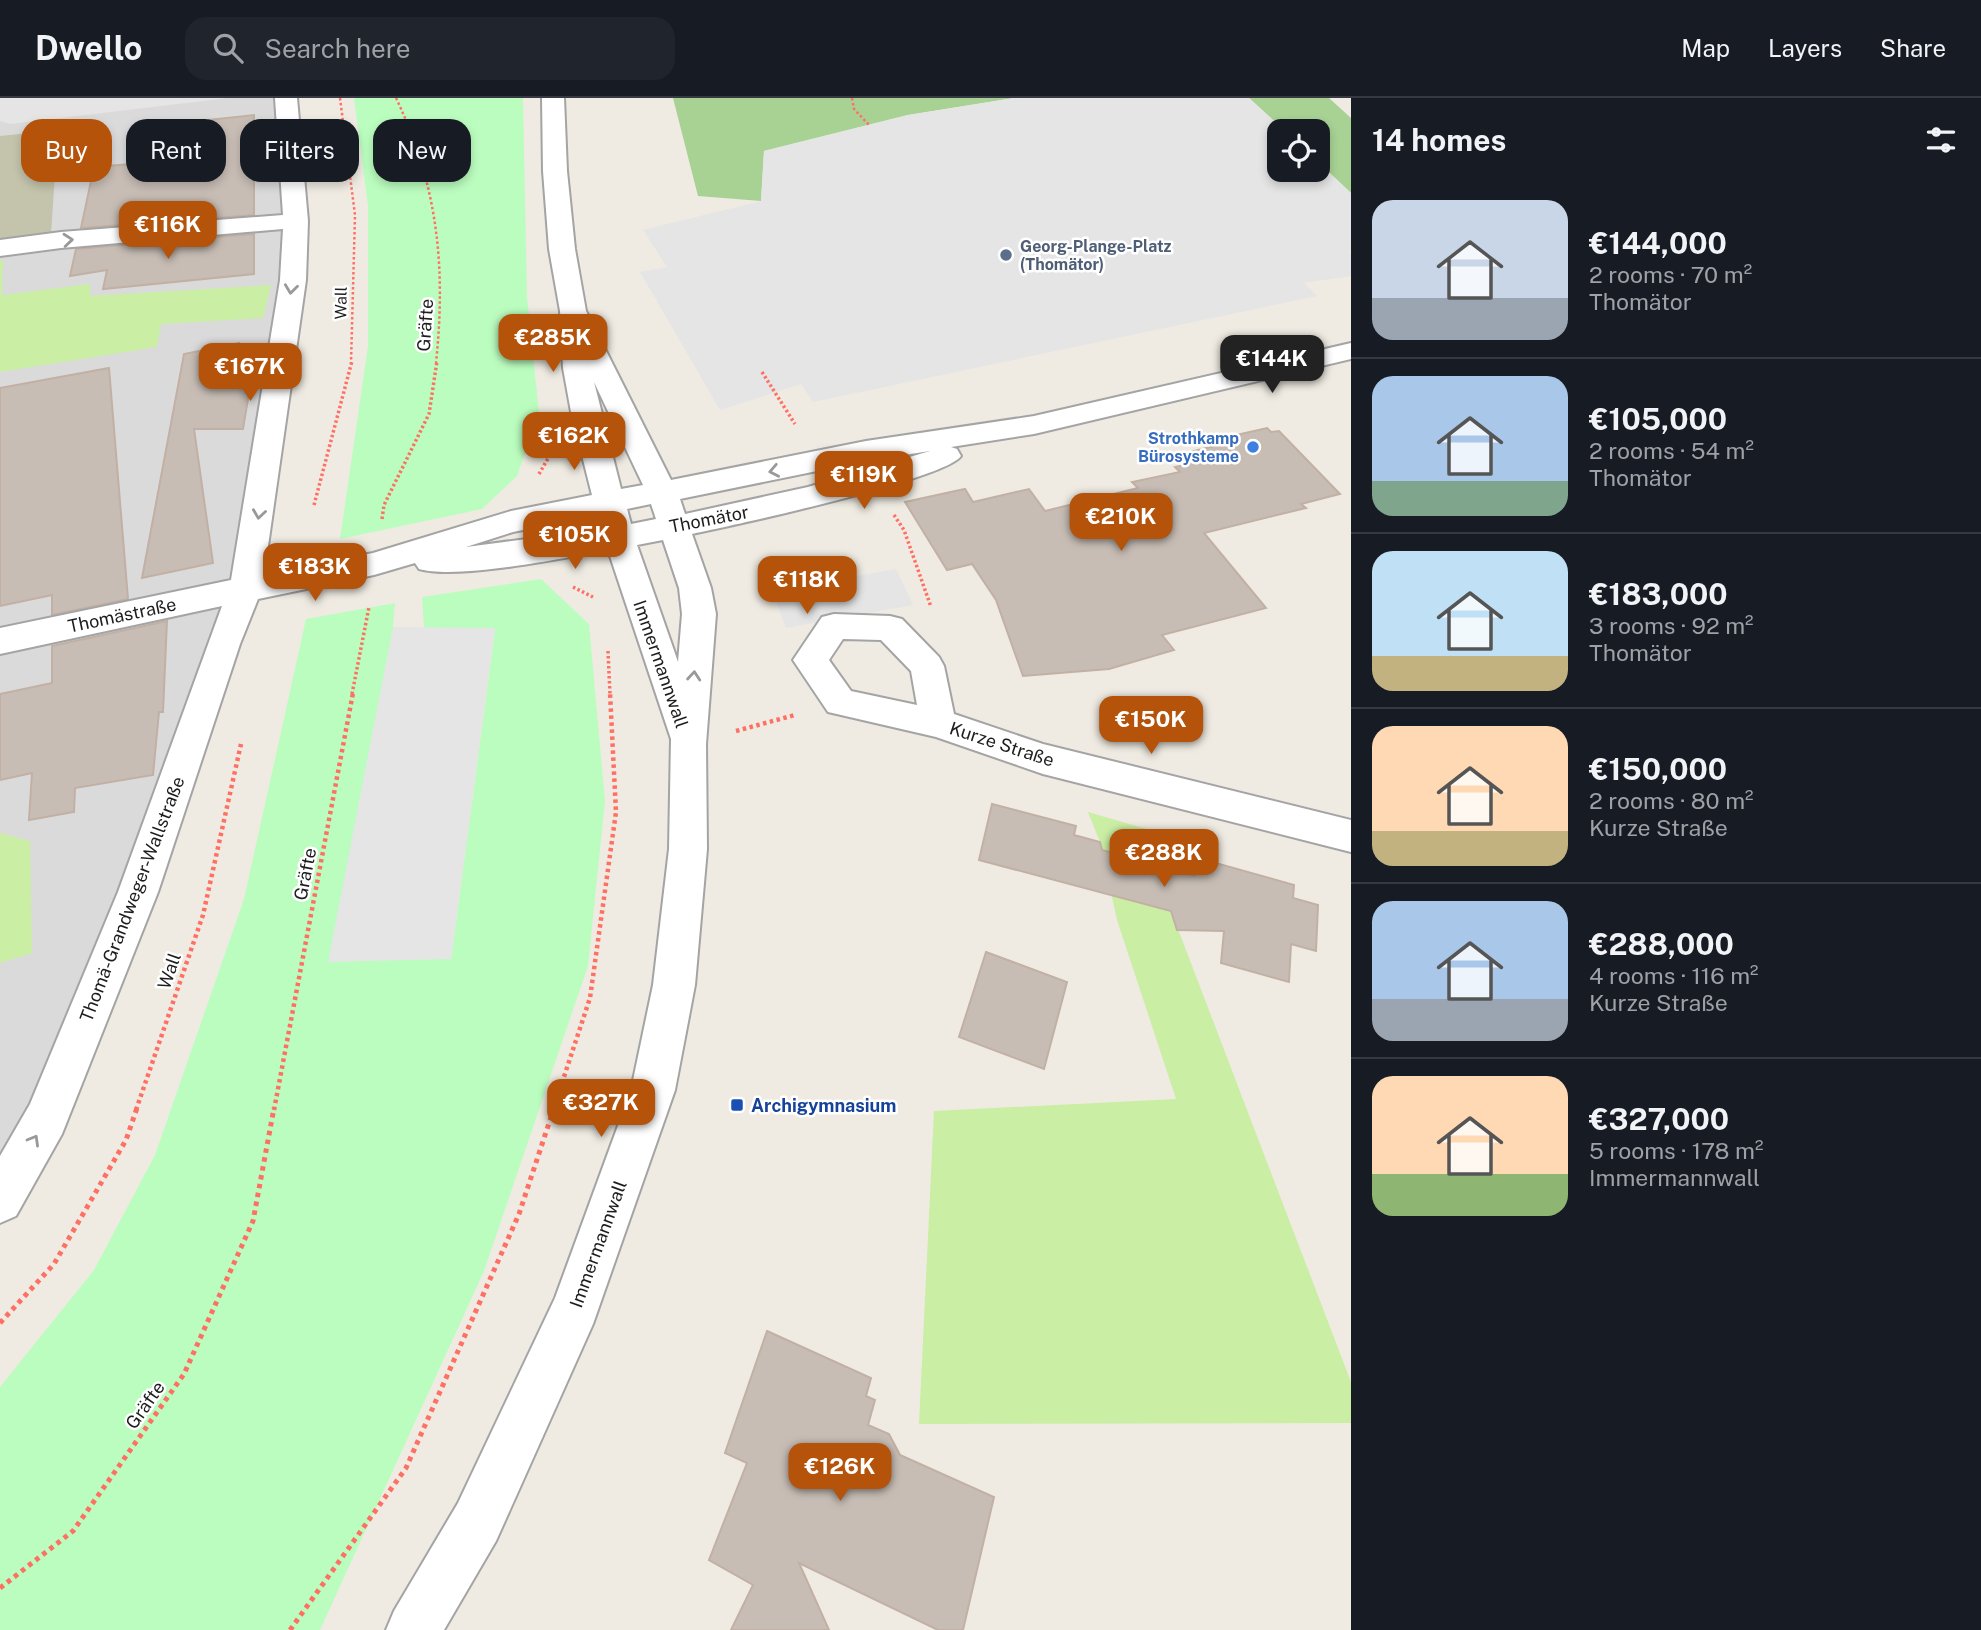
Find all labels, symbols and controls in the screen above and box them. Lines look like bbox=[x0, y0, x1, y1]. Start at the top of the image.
search box bbox=[185, 17, 675, 80]
text: Dwello bbox=[35, 29, 143, 67]
icon: search bbox=[209, 29, 247, 67]
text: Search here bbox=[265, 33, 411, 64]
text: Map bbox=[1681, 34, 1730, 62]
text: Layers bbox=[1768, 34, 1842, 62]
text: Share bbox=[1880, 34, 1946, 62]
chip: Buy bbox=[21, 119, 112, 182]
chip: Rent bbox=[126, 119, 226, 182]
chip: Filters bbox=[240, 119, 359, 182]
chip: New bbox=[373, 119, 471, 182]
map controls bbox=[1267, 119, 1330, 182]
button: locate bbox=[1267, 119, 1330, 182]
icon: filters bbox=[1922, 121, 1960, 159]
text: 14 homes bbox=[1372, 122, 1506, 158]
pin: €116K bbox=[119, 202, 217, 261]
text: €116K bbox=[135, 210, 201, 237]
text: €144,000 bbox=[1589, 225, 1727, 261]
icon: home bbox=[1428, 228, 1512, 312]
one-way arrow bbox=[62, 233, 73, 248]
place label: Georg-Plange-Platz (Thomätor) bbox=[1020, 237, 1172, 274]
marker: Georg-Plange-Platz (Thomätor) bbox=[998, 247, 1014, 263]
text: 2 rooms · 70 m² bbox=[1589, 261, 1752, 288]
one-way arrow bbox=[284, 283, 299, 295]
street label: Wall bbox=[331, 286, 351, 320]
text: Thomätor bbox=[1589, 288, 1692, 315]
street label: Gräfte bbox=[413, 298, 437, 352]
pin: €285K bbox=[504, 314, 602, 374]
text: €285K bbox=[514, 323, 592, 350]
pin: €144K bbox=[1223, 336, 1321, 395]
pin: €167K bbox=[201, 344, 299, 403]
text: €144K bbox=[1236, 344, 1308, 371]
text: €167K bbox=[215, 352, 285, 379]
text: €105,000 bbox=[1589, 401, 1727, 437]
icon: home bbox=[1428, 404, 1512, 488]
pin: €162K bbox=[525, 412, 623, 472]
text: €162K bbox=[538, 421, 610, 448]
place label: Strothkamp Bürosysteme bbox=[1138, 429, 1239, 466]
text: 2 rooms · 54 m² bbox=[1589, 437, 1754, 464]
marker: Strothkamp Bürosysteme bbox=[1245, 439, 1261, 455]
pin: €119K bbox=[815, 452, 913, 511]
text: €119K bbox=[831, 460, 897, 487]
one-way arrow bbox=[768, 462, 780, 477]
text: Thomätor bbox=[1589, 464, 1692, 491]
pin: €210K bbox=[1072, 494, 1170, 553]
street label: Thomätor bbox=[668, 501, 750, 537]
text: €210K bbox=[1086, 502, 1156, 529]
one-way arrow bbox=[252, 509, 267, 520]
pin: €105K bbox=[526, 512, 624, 571]
text: €105K bbox=[539, 520, 611, 547]
pin: €183K bbox=[266, 544, 364, 603]
text: €183K bbox=[279, 552, 351, 579]
pin: €118K bbox=[758, 556, 856, 616]
text: €118K bbox=[774, 565, 840, 592]
text: €183,000 bbox=[1589, 576, 1728, 612]
icon: home bbox=[1428, 579, 1512, 663]
street label: Thomästraße bbox=[66, 593, 178, 637]
street label: Immermannwall bbox=[629, 597, 693, 731]
text: 3 rooms · 92 m² bbox=[1589, 612, 1754, 639]
text: Thomätor bbox=[1589, 639, 1692, 666]
one-way arrow bbox=[686, 670, 701, 681]
pin: €150K bbox=[1102, 696, 1200, 756]
text: €150K bbox=[1115, 705, 1187, 732]
street label: Kurze Straße bbox=[947, 717, 1057, 771]
text: €150,000 bbox=[1589, 751, 1727, 787]
icon: home bbox=[1428, 754, 1512, 838]
street label: Thomä-Grandweger-Wallstraße bbox=[75, 773, 189, 1025]
text: 2 rooms · 80 m² bbox=[1589, 787, 1754, 814]
text: Kurze Straße bbox=[1589, 814, 1728, 841]
pin: €288K bbox=[1115, 830, 1213, 889]
text: €288K bbox=[1126, 838, 1202, 865]
street label: Gräfte bbox=[290, 846, 320, 902]
text: €288,000 bbox=[1589, 926, 1734, 962]
icon: home bbox=[1428, 929, 1512, 1013]
street label: Wall bbox=[153, 950, 185, 992]
text: 4 rooms · 116 m² bbox=[1589, 962, 1758, 989]
text: Kurze Straße bbox=[1589, 989, 1728, 1016]
pin: €327K bbox=[552, 1080, 650, 1139]
text: €327K bbox=[563, 1088, 639, 1115]
place label: Archigymnasium bbox=[751, 1095, 896, 1116]
marker: Archigymnasium bbox=[729, 1097, 745, 1113]
text: €327,000 bbox=[1589, 1101, 1729, 1137]
icon: home bbox=[1428, 1104, 1512, 1188]
one-way arrow bbox=[26, 1135, 39, 1148]
text: 5 rooms · 178 m² bbox=[1589, 1137, 1763, 1164]
text: Immermannwall bbox=[1589, 1164, 1760, 1191]
street label: Immermannwall bbox=[565, 1178, 631, 1310]
street label: Gräfte bbox=[121, 1377, 169, 1433]
pin: €126K bbox=[791, 1444, 889, 1503]
text: €126K bbox=[804, 1452, 876, 1479]

